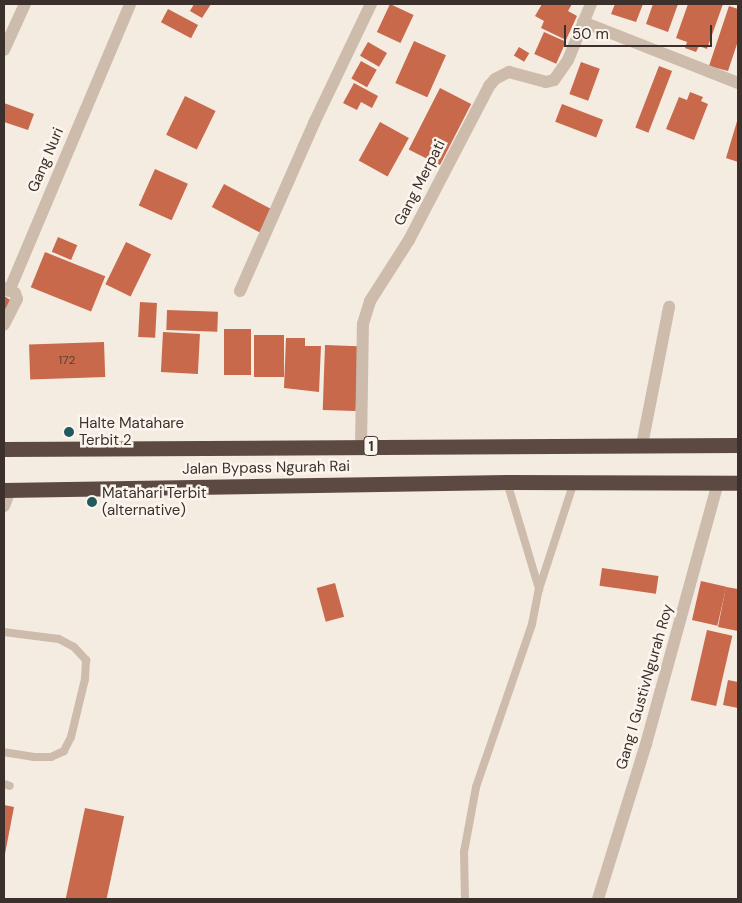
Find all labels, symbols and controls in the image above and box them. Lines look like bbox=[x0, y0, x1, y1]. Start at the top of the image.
scale bar bbox=[567, 15, 714, 47]
text: 50 m bbox=[572, 24, 609, 44]
street label: Gang Nuri bbox=[24, 125, 68, 195]
street label: Gang Merpati bbox=[391, 137, 449, 229]
house number: 172 bbox=[59, 354, 75, 368]
place label: Halte Matahare Terbit 2 bbox=[79, 414, 184, 449]
marker: Halte Matahare Terbit 2 bbox=[63, 426, 75, 438]
road number: 1 bbox=[362, 434, 380, 458]
street label: Jalan Bypass Ngurah Rai bbox=[182, 458, 350, 478]
place label: Matahari Terbit (alternative) bbox=[102, 484, 207, 519]
marker: Matahari Terbit (alternative) bbox=[86, 496, 98, 508]
street label: Gang I GustivNgurah Roy bbox=[613, 602, 677, 772]

